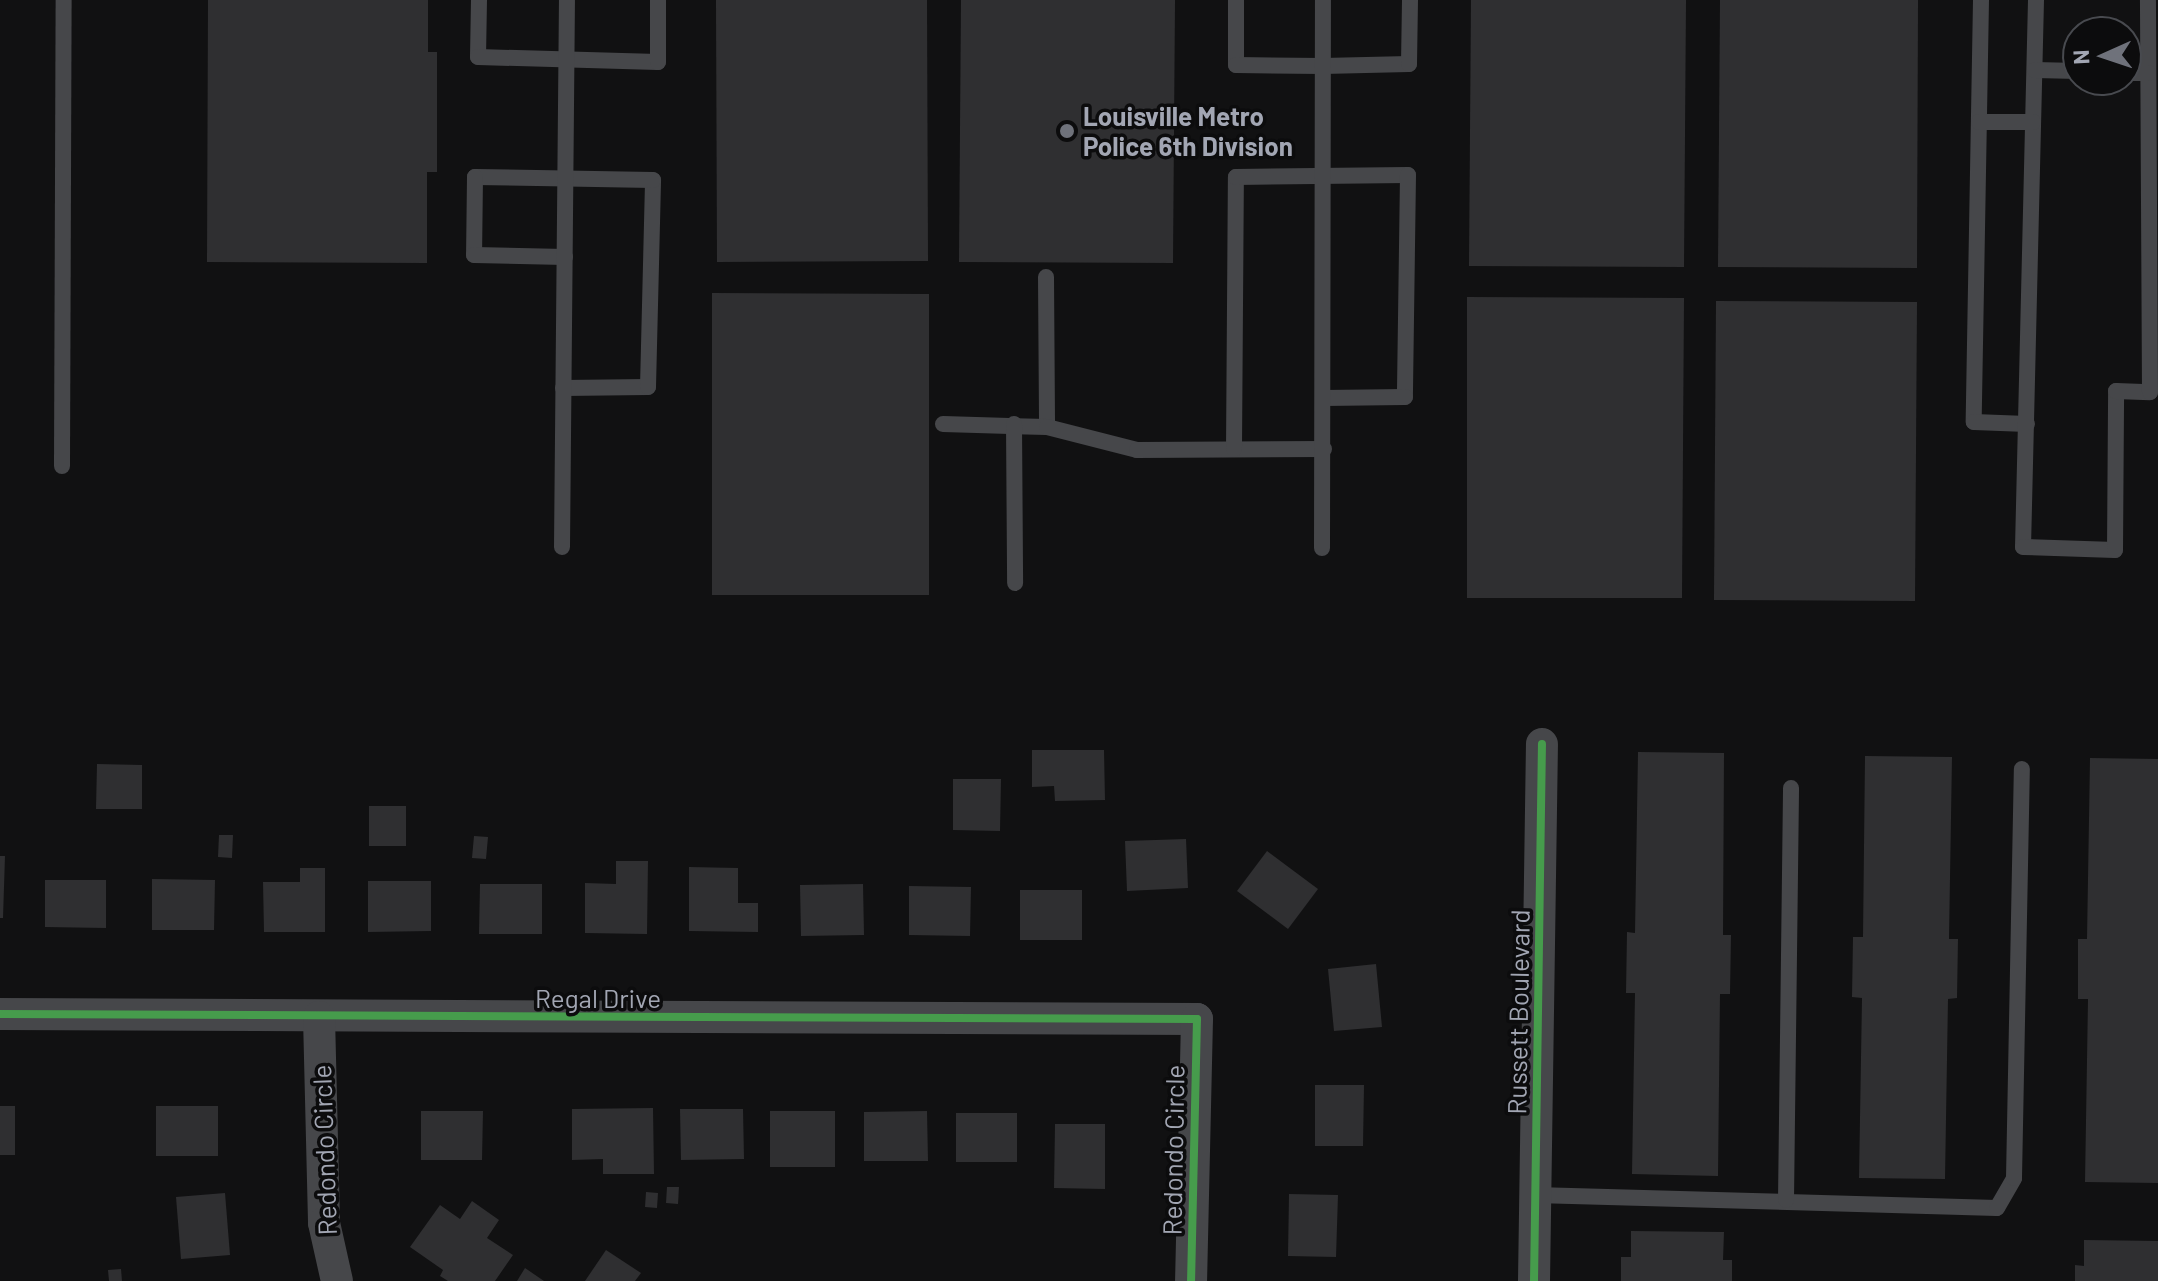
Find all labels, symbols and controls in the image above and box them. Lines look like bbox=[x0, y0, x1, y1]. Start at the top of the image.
north arrow bbox=[2062, 16, 2142, 96]
text: N bbox=[2067, 49, 2093, 65]
place label: Louisville Metro Police 6th Division bbox=[1083, 100, 1293, 162]
marker: Louisville Metro Police 6th Division bbox=[1058, 122, 1076, 140]
street label: Russett Boulevard bbox=[1501, 909, 1535, 1115]
street label: Regal Drive bbox=[535, 982, 661, 1014]
street label: Redondo Circle bbox=[305, 1064, 343, 1236]
street label: Redondo Circle bbox=[1156, 1064, 1190, 1236]

